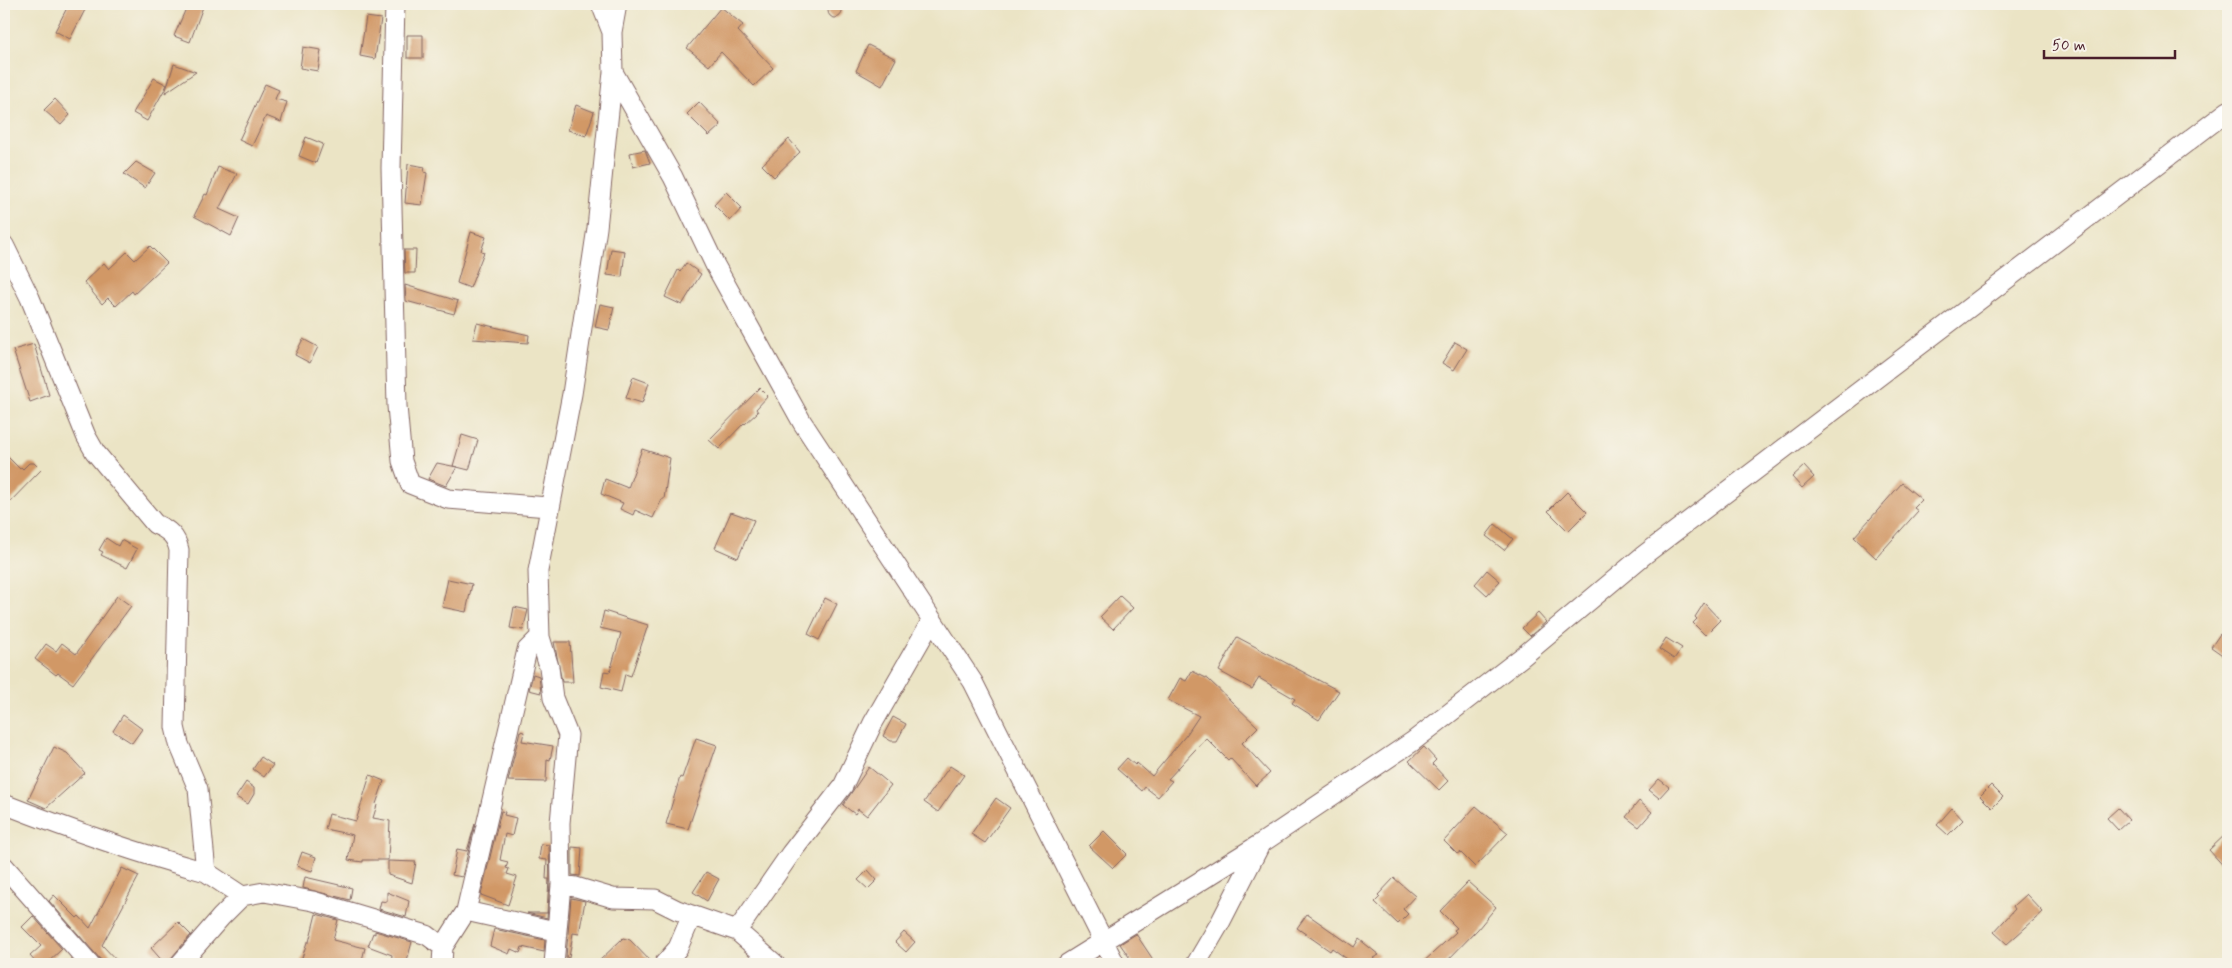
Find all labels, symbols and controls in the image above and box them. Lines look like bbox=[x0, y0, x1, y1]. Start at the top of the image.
scale bar bbox=[2044, 28, 2176, 60]
text: 50 m bbox=[2052, 36, 2086, 56]

